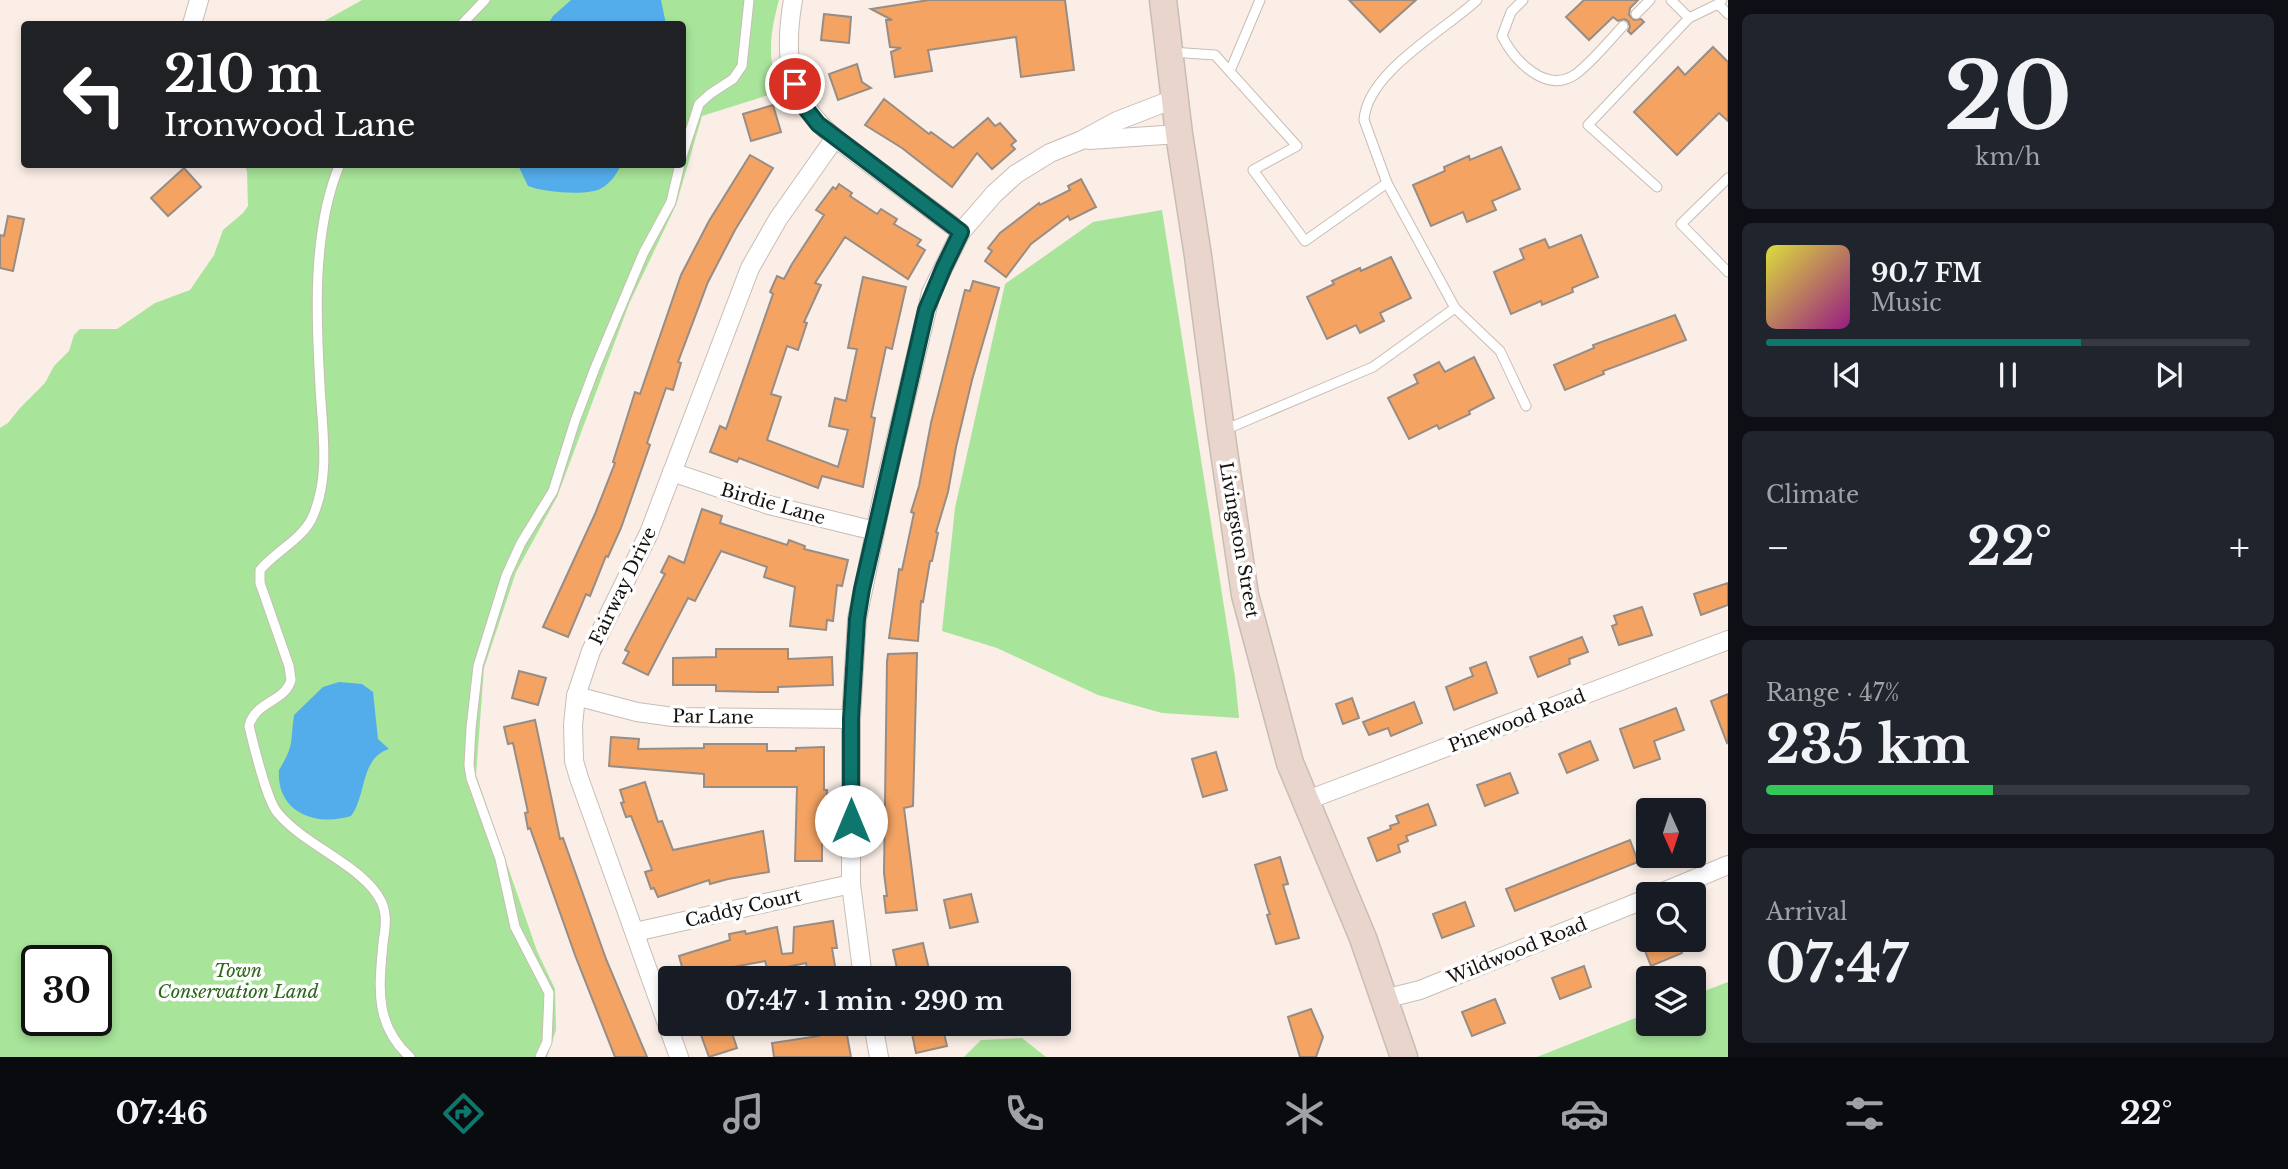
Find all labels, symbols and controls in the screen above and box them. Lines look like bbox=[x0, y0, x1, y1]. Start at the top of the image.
text: 20 bbox=[1944, 41, 2072, 154]
text: 210 m bbox=[164, 44, 322, 105]
icon: left bbox=[49, 49, 140, 140]
pin bbox=[765, 54, 825, 114]
icon: arrive bbox=[776, 65, 814, 103]
text: Ironwood Lane bbox=[164, 105, 415, 145]
text: km/h bbox=[1975, 143, 2041, 171]
text: 90.7 FM bbox=[1871, 257, 1982, 289]
text: Music bbox=[1871, 289, 1942, 317]
icon: previous bbox=[1828, 356, 1866, 394]
icon: pause bbox=[1989, 356, 2027, 394]
icon: next bbox=[2150, 356, 2188, 394]
street label: Livingston Street bbox=[1214, 460, 1264, 620]
street label: Birdie Lane bbox=[718, 479, 828, 529]
text: Climate bbox=[1766, 481, 1859, 509]
text: 22° bbox=[1967, 515, 2052, 579]
street label: Fairway Drive bbox=[585, 523, 661, 649]
text: − bbox=[1766, 524, 1790, 571]
text: + bbox=[2229, 524, 2250, 571]
text: Range · 47% bbox=[1766, 679, 1900, 707]
street label: Pinewood Road bbox=[1445, 685, 1589, 757]
street label: Par Lane bbox=[672, 705, 754, 729]
text: 235 km bbox=[1766, 713, 1970, 777]
position arrow bbox=[814, 784, 888, 858]
north arrow bbox=[1636, 798, 1706, 868]
map controls bbox=[1636, 798, 1706, 1036]
button: search bbox=[1636, 882, 1706, 952]
street label: Caddy Court bbox=[683, 884, 803, 932]
text: Arrival bbox=[1766, 898, 1847, 926]
street label: Wildwood Road bbox=[1443, 913, 1590, 989]
text: 07:47 bbox=[1766, 932, 1908, 996]
speed limit sign: 30 bbox=[21, 945, 112, 1036]
park label: Town Conservation Land bbox=[158, 960, 319, 1003]
button: layers bbox=[1636, 966, 1706, 1036]
text: 07:47 · 1 min · 290 m bbox=[725, 985, 1004, 1017]
icon: directions bbox=[439, 1089, 488, 1138]
icon: music bbox=[719, 1089, 768, 1138]
icon: phone bbox=[1000, 1089, 1049, 1138]
icon: climate bbox=[1280, 1089, 1329, 1138]
icon: car bbox=[1560, 1089, 1609, 1138]
icon: filters bbox=[1840, 1089, 1889, 1138]
text: 07:46 bbox=[116, 1093, 208, 1133]
text: 22° bbox=[2120, 1093, 2172, 1133]

